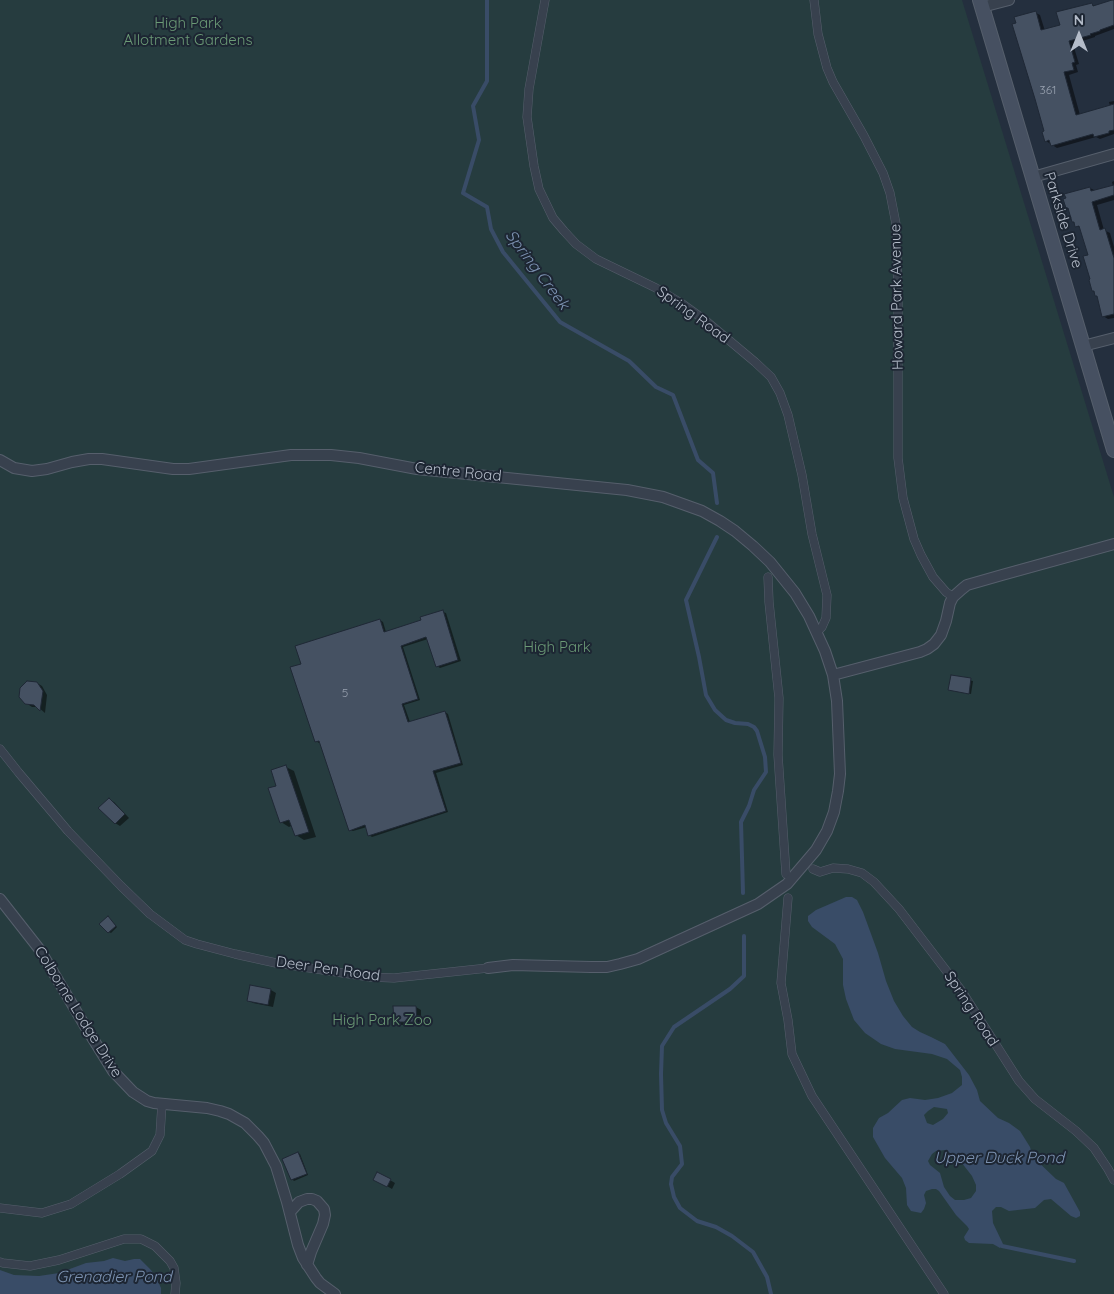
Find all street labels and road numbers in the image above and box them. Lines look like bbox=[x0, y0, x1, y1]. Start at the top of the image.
street label: Parkside Drive bbox=[1040, 170, 1086, 270]
street label: Howard Park Avenue bbox=[887, 224, 907, 370]
street label: Spring Road bbox=[653, 282, 733, 348]
street label: Centre Road bbox=[414, 458, 502, 486]
street label: Colborne Lodge Drive bbox=[30, 943, 126, 1081]
street label: Deer Pen Road bbox=[275, 953, 381, 985]
street label: Spring Road bbox=[940, 968, 1002, 1050]

